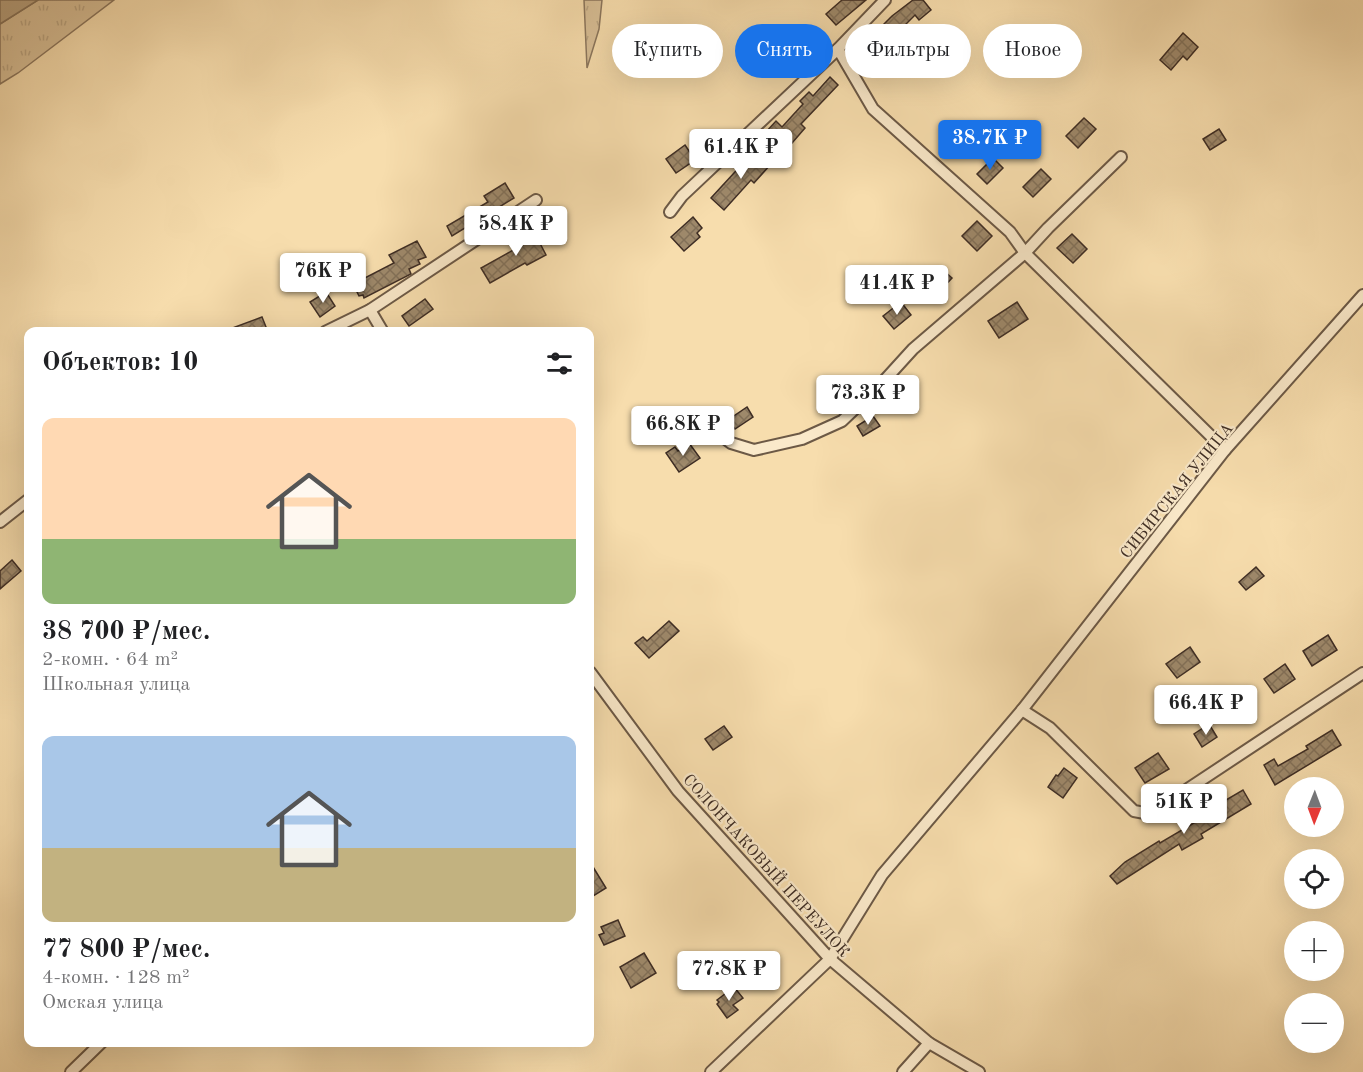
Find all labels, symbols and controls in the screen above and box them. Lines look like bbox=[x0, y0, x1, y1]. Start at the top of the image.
chip: Купить bbox=[612, 24, 723, 78]
chip: Снять bbox=[735, 24, 833, 78]
chip: Фильтры bbox=[845, 24, 971, 78]
chip: Новое bbox=[983, 24, 1082, 78]
pin: 38.7K ₽ bbox=[935, 120, 1045, 171]
pin: 61.4K ₽ bbox=[686, 129, 796, 180]
text: 38.7K ₽ bbox=[952, 129, 1028, 149]
text: 61.4K ₽ bbox=[703, 138, 779, 158]
pin: 58.4K ₽ bbox=[461, 206, 571, 257]
text: 58.4K ₽ bbox=[478, 215, 554, 235]
pin: 76K ₽ bbox=[281, 253, 365, 304]
text: 76K ₽ bbox=[294, 262, 352, 282]
pin: 41.4K ₽ bbox=[842, 265, 952, 316]
text: 41.4K ₽ bbox=[859, 274, 935, 294]
icon: filters bbox=[543, 347, 576, 380]
text: Объектов: 10 bbox=[42, 350, 198, 376]
pin: 73.3K ₽ bbox=[813, 375, 923, 426]
text: 73.3K ₽ bbox=[830, 384, 906, 404]
pin: 66.8K ₽ bbox=[628, 406, 738, 457]
text: 66.8K ₽ bbox=[645, 415, 721, 435]
street label: СИБИРСКАЯ УЛИЦА bbox=[1118, 421, 1237, 562]
icon: home bbox=[255, 457, 363, 565]
text: 38 700 ₽/мес. bbox=[42, 619, 210, 645]
text: 2-комн. · 64 m² bbox=[42, 650, 178, 670]
text: Школьная улица bbox=[42, 675, 190, 695]
pin: 66.4K ₽ bbox=[1151, 685, 1261, 736]
text: 66.4K ₽ bbox=[1168, 694, 1244, 714]
street label: СОЛОНЧАКОВЫЙ ПЕРЕУЛОК bbox=[679, 769, 855, 961]
icon: home bbox=[255, 775, 363, 883]
north arrow bbox=[1284, 777, 1344, 837]
map controls bbox=[1284, 777, 1344, 1053]
pin: 51K ₽ bbox=[1142, 784, 1226, 835]
text: 51K ₽ bbox=[1155, 793, 1213, 813]
button: locate bbox=[1284, 849, 1344, 909]
button: + bbox=[1284, 921, 1344, 981]
text: 77 800 ₽/мес. bbox=[42, 937, 210, 963]
pin: 77.8K ₽ bbox=[674, 951, 784, 1002]
text: 77.8K ₽ bbox=[691, 960, 767, 980]
text: 4-комн. · 128 m² bbox=[42, 968, 190, 988]
text: Омская улица bbox=[42, 993, 163, 1013]
button: − bbox=[1284, 993, 1344, 1053]

